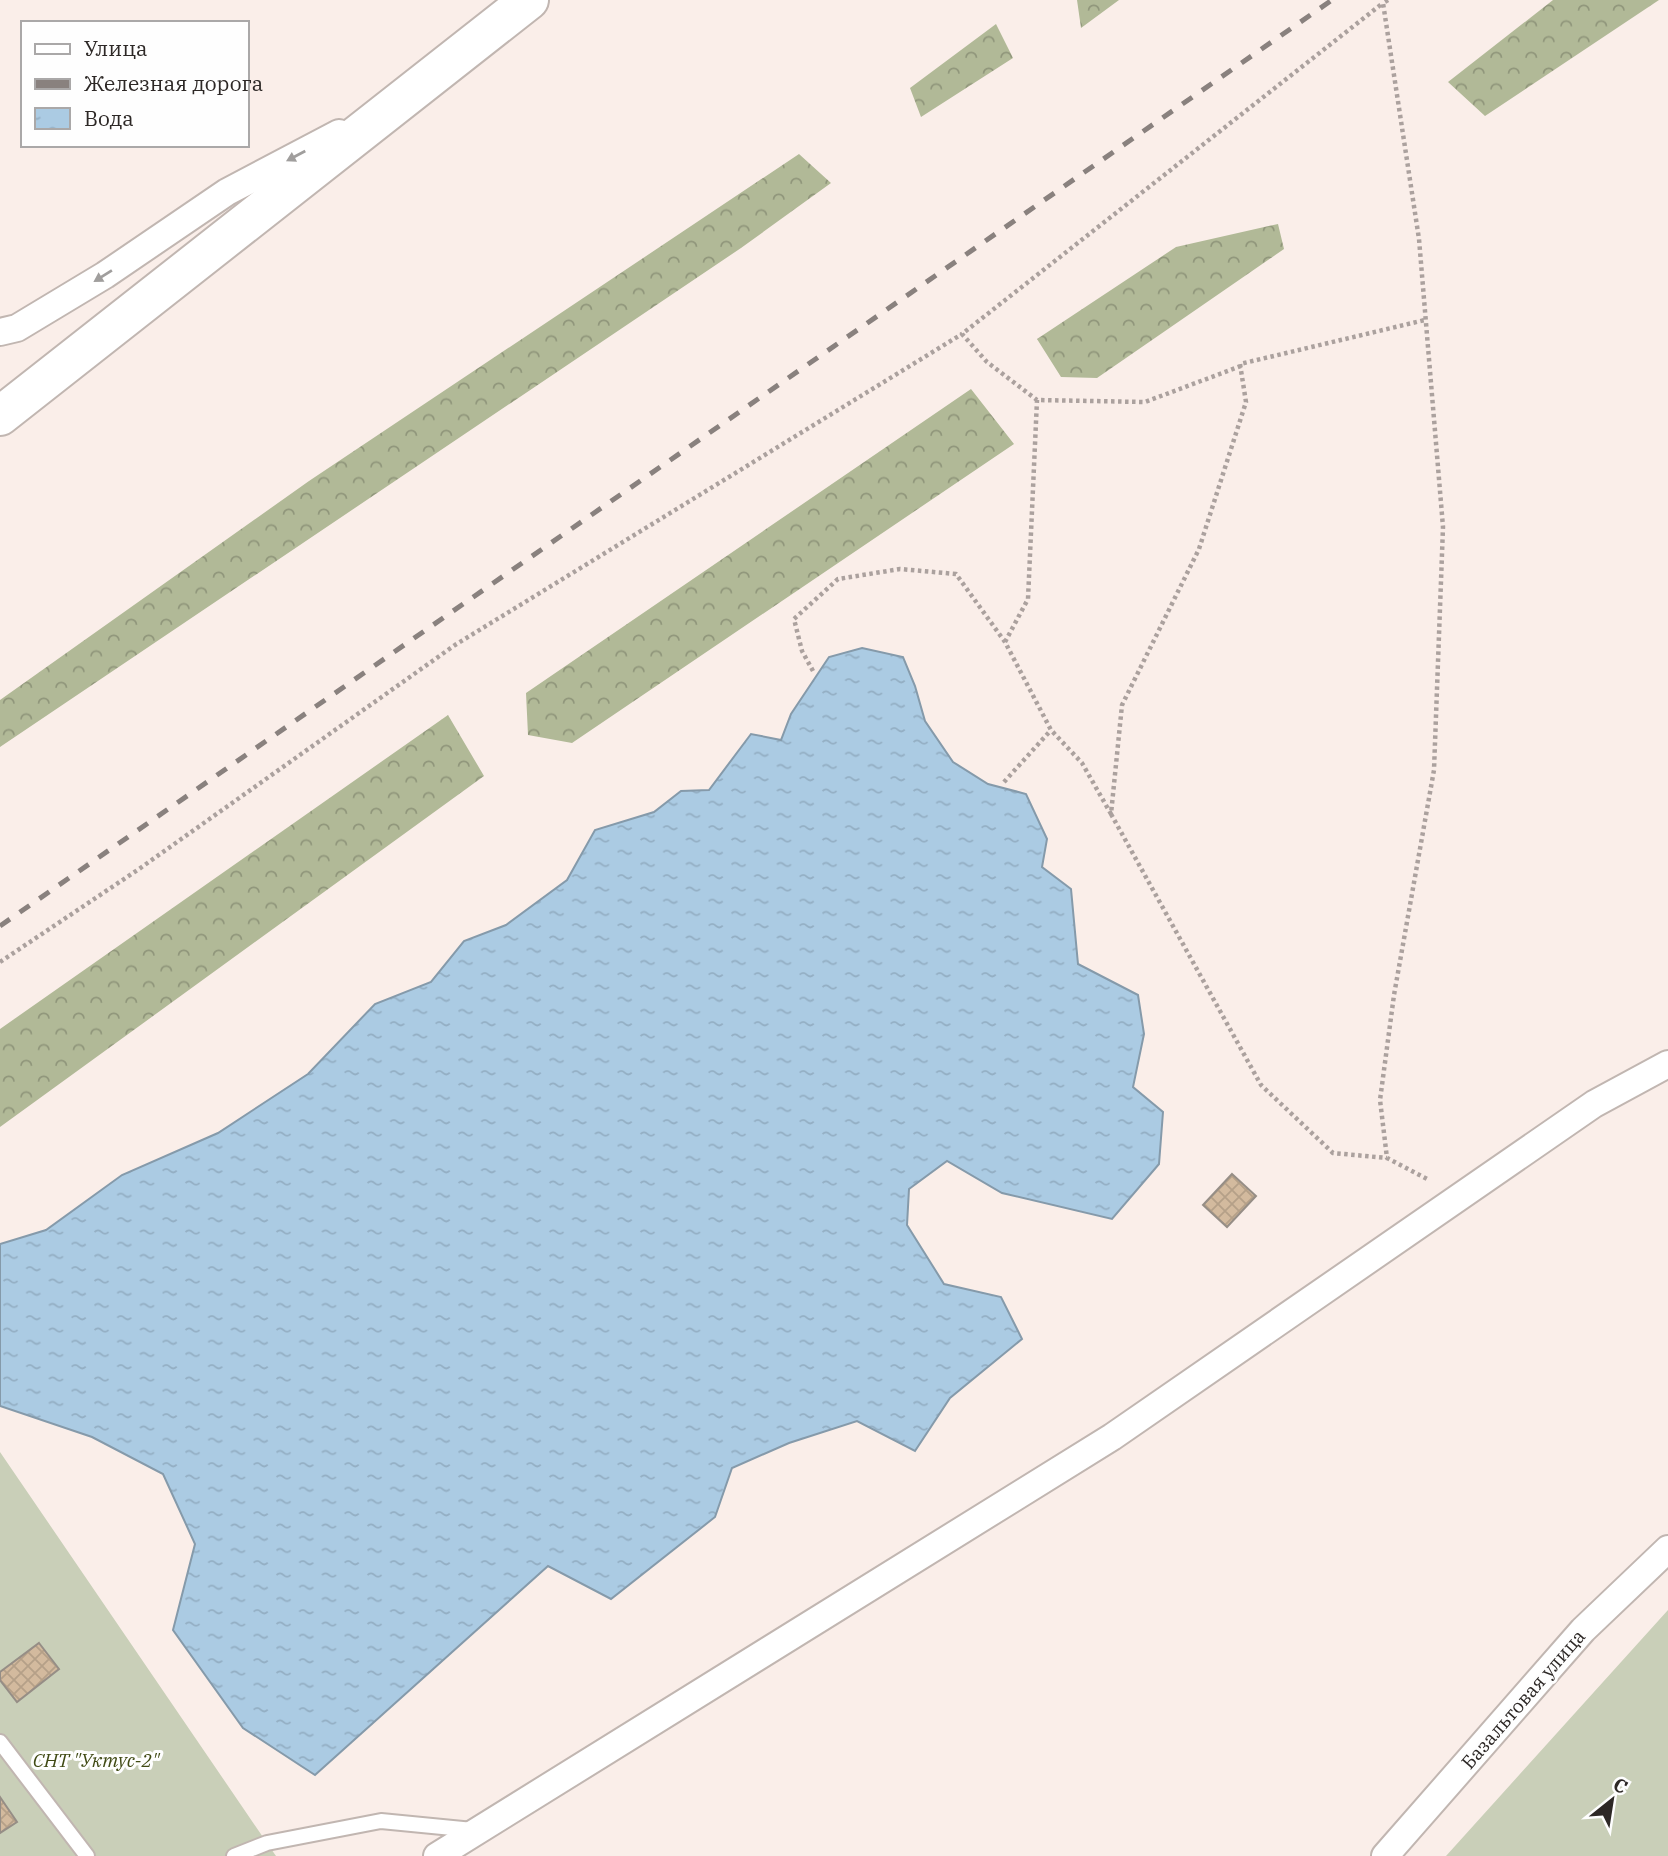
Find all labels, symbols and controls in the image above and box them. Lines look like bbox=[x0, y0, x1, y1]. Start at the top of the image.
legend bbox=[21, 21, 248, 147]
text: Улица bbox=[84, 34, 148, 62]
text: Железная дорога bbox=[84, 69, 263, 97]
text: Вода bbox=[84, 104, 134, 132]
one-way arrow bbox=[286, 150, 306, 161]
one-way arrow bbox=[93, 269, 113, 282]
street label: Базальтовая улица bbox=[1456, 1624, 1590, 1774]
park label: СНТ "Уктус-2" bbox=[33, 1748, 161, 1772]
north arrow bbox=[1577, 1765, 1647, 1835]
text: С bbox=[1609, 1772, 1632, 1799]

